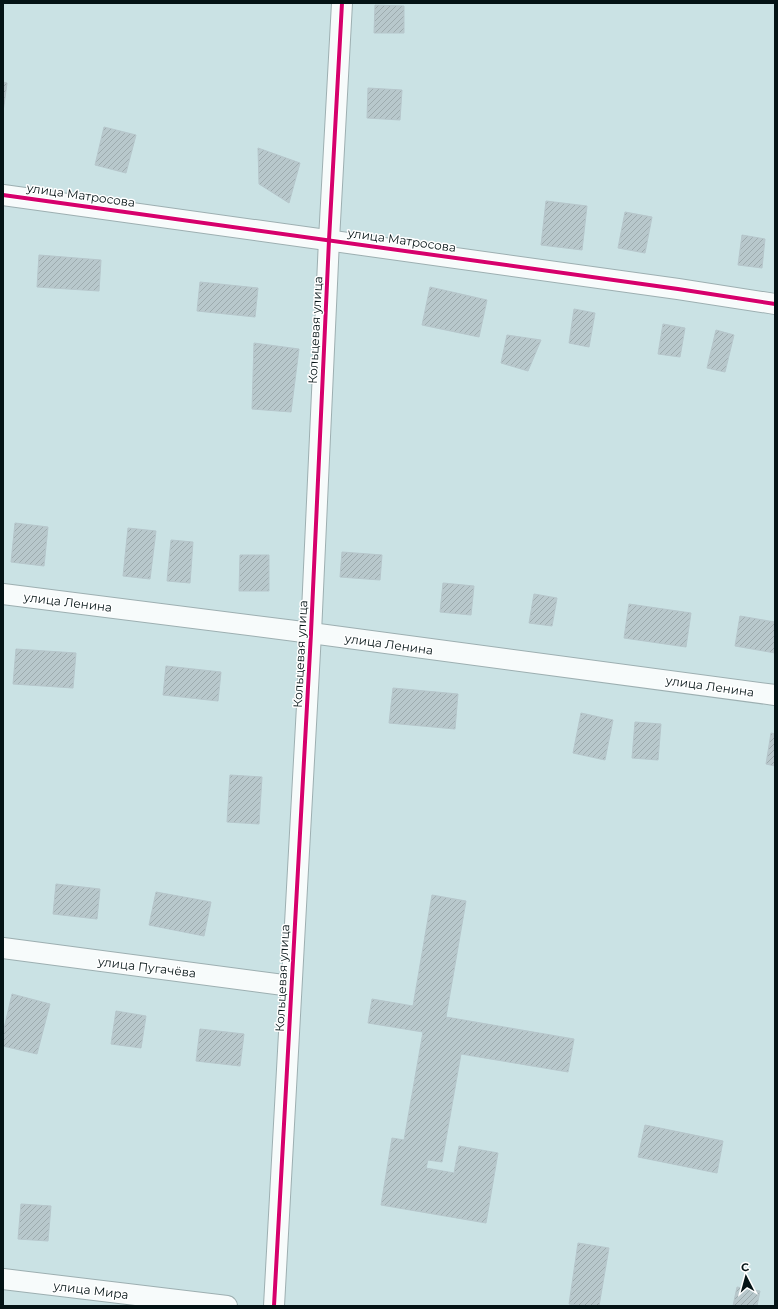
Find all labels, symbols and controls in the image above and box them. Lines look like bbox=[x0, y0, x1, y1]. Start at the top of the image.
street label: улица Матросова bbox=[25, 180, 136, 210]
street label: улица Матросова bbox=[346, 225, 457, 255]
street label: Кольцевая улица bbox=[305, 276, 325, 384]
street label: улица Ленина bbox=[22, 589, 113, 615]
street label: Кольцевая улица bbox=[290, 600, 310, 708]
street label: улица Ленина bbox=[343, 630, 434, 658]
street label: улица Ленина bbox=[664, 672, 755, 700]
street label: Кольцевая улица bbox=[272, 924, 292, 1032]
street label: улица Пугачёва bbox=[96, 953, 197, 980]
north arrow bbox=[726, 1257, 766, 1297]
text: С bbox=[740, 1260, 750, 1274]
street label: улица Мира bbox=[52, 1278, 129, 1302]

